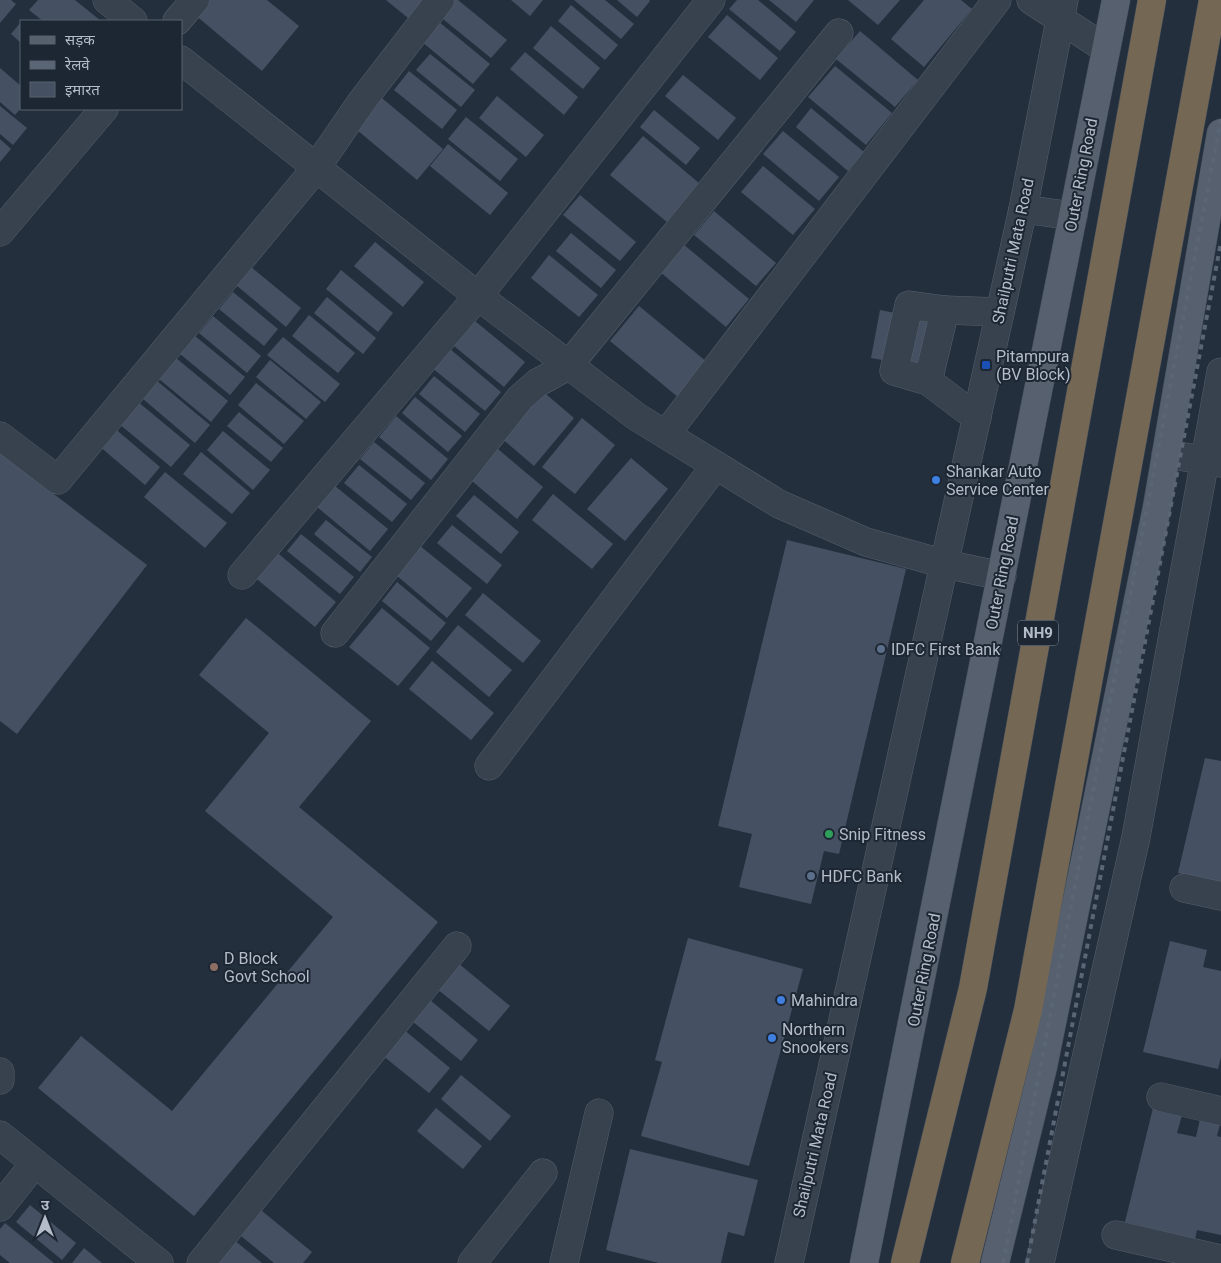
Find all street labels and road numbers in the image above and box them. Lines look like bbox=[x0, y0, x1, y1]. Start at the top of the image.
street label: Outer Ring Road bbox=[1061, 117, 1101, 233]
street label: Shailputri Mata Road bbox=[988, 176, 1038, 326]
street label: Outer Ring Road bbox=[982, 515, 1022, 631]
road number: NH9 bbox=[1018, 620, 1058, 646]
street label: Outer Ring Road bbox=[904, 912, 944, 1028]
street label: Shailputri Mata Road bbox=[789, 1071, 841, 1219]

